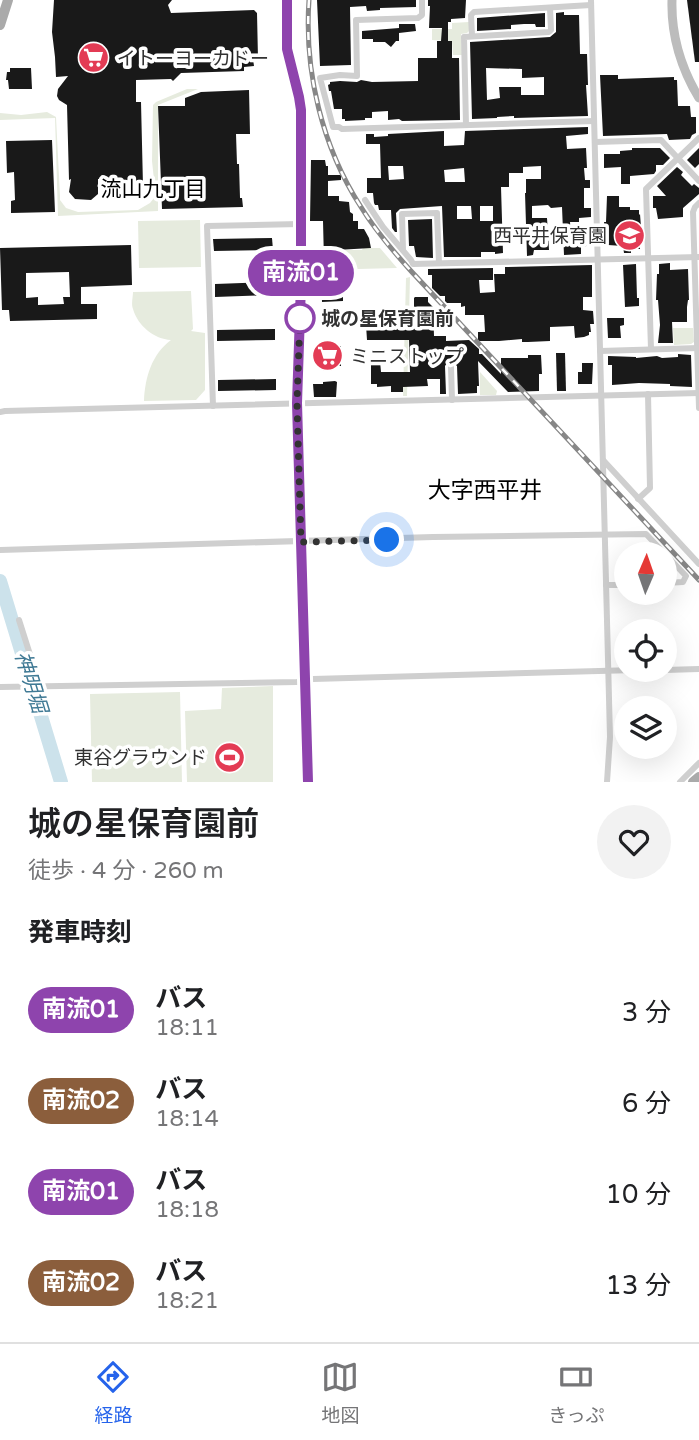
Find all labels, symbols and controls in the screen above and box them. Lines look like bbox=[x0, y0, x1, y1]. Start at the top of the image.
supermarket icon: イトーヨーカドー bbox=[77, 41, 111, 75]
place label: イトーヨーカドー bbox=[117, 48, 269, 70]
district label: 流山九丁目 bbox=[101, 177, 206, 202]
school or university icon: 西平井保育園 bbox=[613, 218, 647, 252]
place label: 西平井保育園 bbox=[493, 225, 607, 247]
line badge: 南流01 bbox=[252, 250, 350, 296]
text: 南流01 bbox=[262, 258, 340, 287]
marker: 城の星保育園前 bbox=[285, 303, 315, 333]
place label: 城の星保育園前 bbox=[321, 308, 454, 330]
supermarket icon: ミニストップ bbox=[310, 339, 344, 373]
place label: ミニストップ bbox=[350, 346, 464, 368]
district label: 大字西平井 bbox=[428, 477, 543, 505]
your location bbox=[369, 522, 404, 557]
north arrow bbox=[614, 542, 677, 606]
map controls bbox=[614, 542, 677, 759]
button: locate bbox=[614, 619, 677, 682]
water label: 神明堀 bbox=[9, 648, 53, 719]
button: layers bbox=[614, 696, 677, 759]
sports icon: 東谷グラウンド bbox=[213, 740, 247, 774]
place label: 東谷グラウンド bbox=[74, 747, 207, 769]
text: 城の星保育園前 bbox=[28, 805, 259, 844]
button: heart bbox=[597, 805, 671, 879]
text: 徒歩 · 4 分 · 260 m bbox=[28, 857, 224, 885]
text: 発車時刻 bbox=[28, 917, 132, 948]
text: バス bbox=[155, 983, 207, 1014]
text: 南流01 bbox=[42, 995, 120, 1024]
text: 3 分 bbox=[622, 997, 671, 1028]
text: 18:11 bbox=[155, 1014, 219, 1042]
text: バス bbox=[155, 1074, 207, 1105]
text: 南流02 bbox=[42, 1086, 120, 1115]
text: 6 分 bbox=[622, 1088, 671, 1119]
text: 18:14 bbox=[155, 1105, 219, 1133]
text: バス bbox=[155, 1165, 207, 1196]
text: 南流01 bbox=[42, 1177, 120, 1206]
text: 10 分 bbox=[606, 1179, 671, 1210]
text: 18:18 bbox=[155, 1196, 219, 1224]
text: バス bbox=[155, 1256, 207, 1287]
text: 南流02 bbox=[42, 1268, 120, 1297]
text: 13 分 bbox=[606, 1270, 671, 1301]
text: 18:21 bbox=[155, 1287, 219, 1315]
tab: 経路 bbox=[94, 1358, 132, 1427]
tab: 地図 bbox=[321, 1358, 359, 1427]
tab: きっぷ bbox=[548, 1358, 605, 1427]

